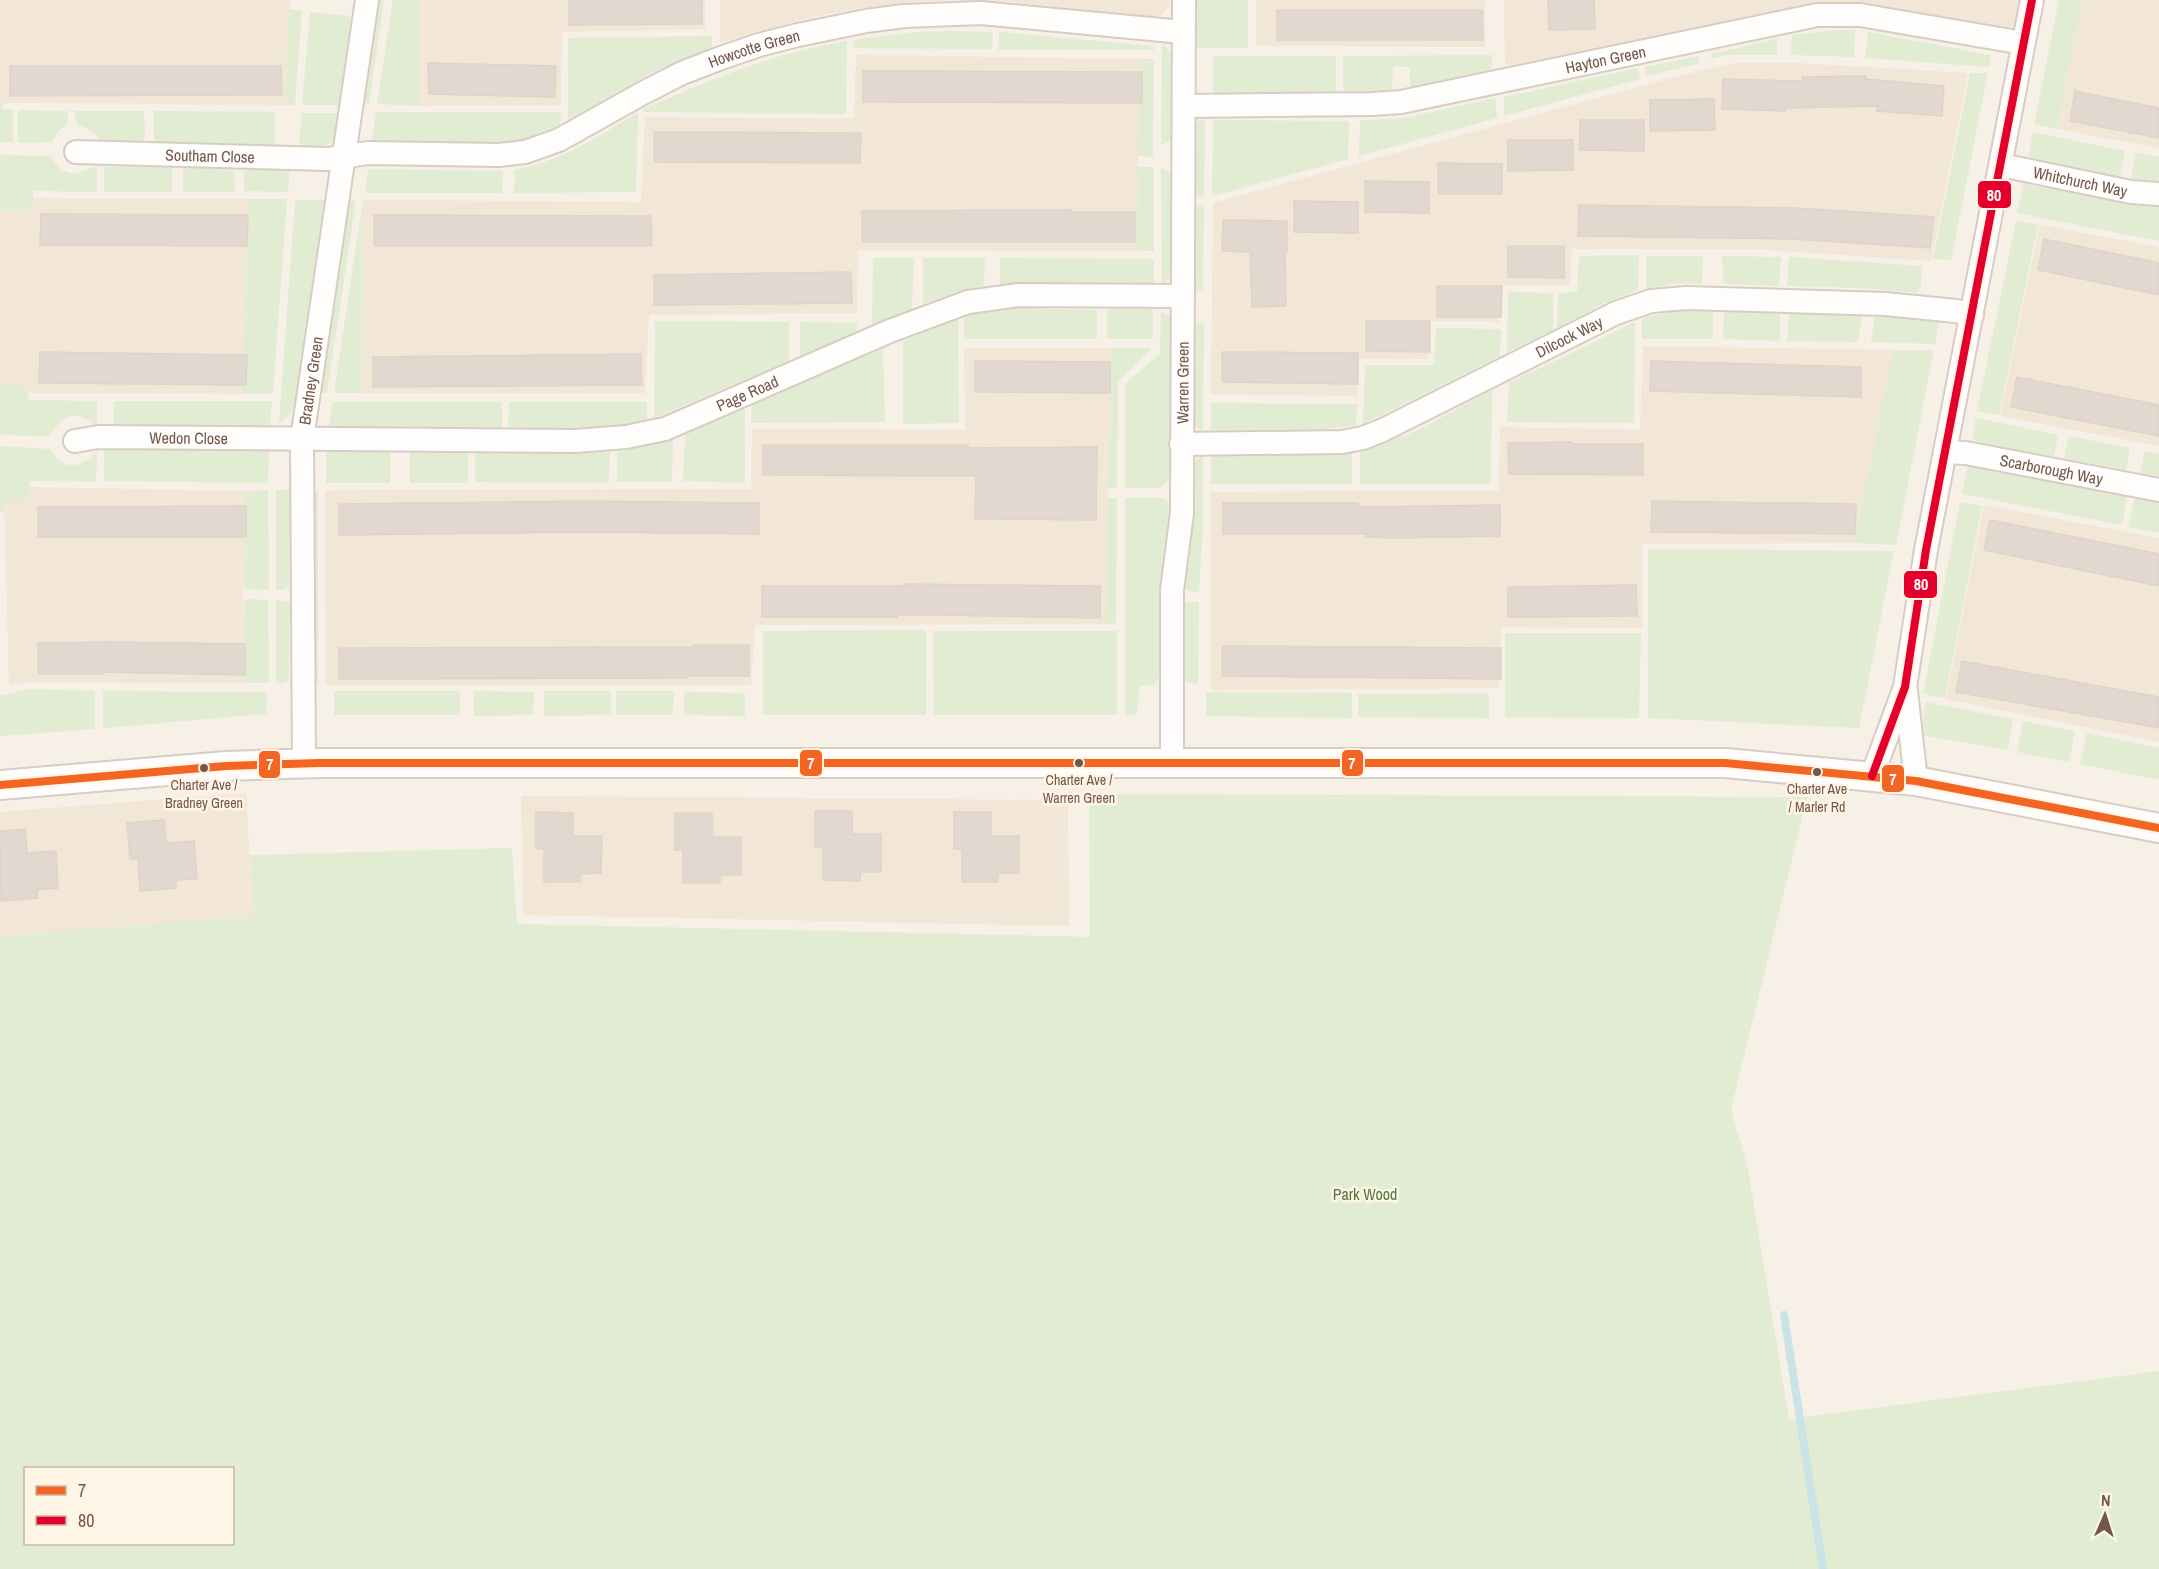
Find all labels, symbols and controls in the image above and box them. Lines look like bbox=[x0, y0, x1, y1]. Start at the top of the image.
street label: Howcotte Green bbox=[705, 24, 802, 73]
street label: Hayton Green bbox=[1563, 40, 1648, 78]
street label: Southam Close bbox=[165, 143, 255, 168]
street label: Whitchurch Way bbox=[2031, 161, 2130, 202]
line badge: 80 bbox=[1977, 180, 2012, 209]
text: 80 bbox=[1987, 184, 2001, 206]
street label: Dilcock Way bbox=[1532, 310, 1607, 363]
street label: Bradney Green bbox=[293, 335, 328, 426]
street label: Warren Green bbox=[1171, 341, 1194, 424]
street label: Page Road bbox=[713, 370, 782, 416]
street label: Wedon Close bbox=[149, 426, 228, 449]
street label: Scarborough Way bbox=[1998, 449, 2105, 490]
line badge: 80 bbox=[1903, 570, 1938, 599]
text: 80 bbox=[1914, 573, 1928, 595]
line badge: 7 bbox=[799, 749, 823, 777]
line badge: 7 bbox=[1341, 749, 1364, 777]
line badge: 7 bbox=[258, 750, 281, 779]
text: 7 bbox=[807, 752, 815, 774]
text: 7 bbox=[1348, 752, 1356, 774]
text: 7 bbox=[266, 753, 274, 775]
marker: Charter Ave / Warren Green bbox=[1073, 757, 1085, 769]
marker: Charter Ave / Bradney Green bbox=[198, 762, 210, 774]
line badge: 7 bbox=[1881, 764, 1905, 793]
marker: Charter Ave / Marler Rd bbox=[1811, 766, 1823, 778]
text: 7 bbox=[1889, 768, 1897, 790]
place label: Charter Ave / Warren Green bbox=[1043, 771, 1115, 807]
place label: Charter Ave / Bradney Green bbox=[165, 776, 243, 812]
place label: Charter Ave / Marler Rd bbox=[1787, 780, 1847, 816]
park label: Park Wood bbox=[1333, 1183, 1397, 1205]
legend bbox=[24, 1467, 234, 1545]
text: 7 bbox=[78, 1478, 86, 1503]
north arrow bbox=[2075, 1485, 2135, 1545]
text: N bbox=[2100, 1489, 2111, 1511]
text: 80 bbox=[78, 1508, 94, 1533]

